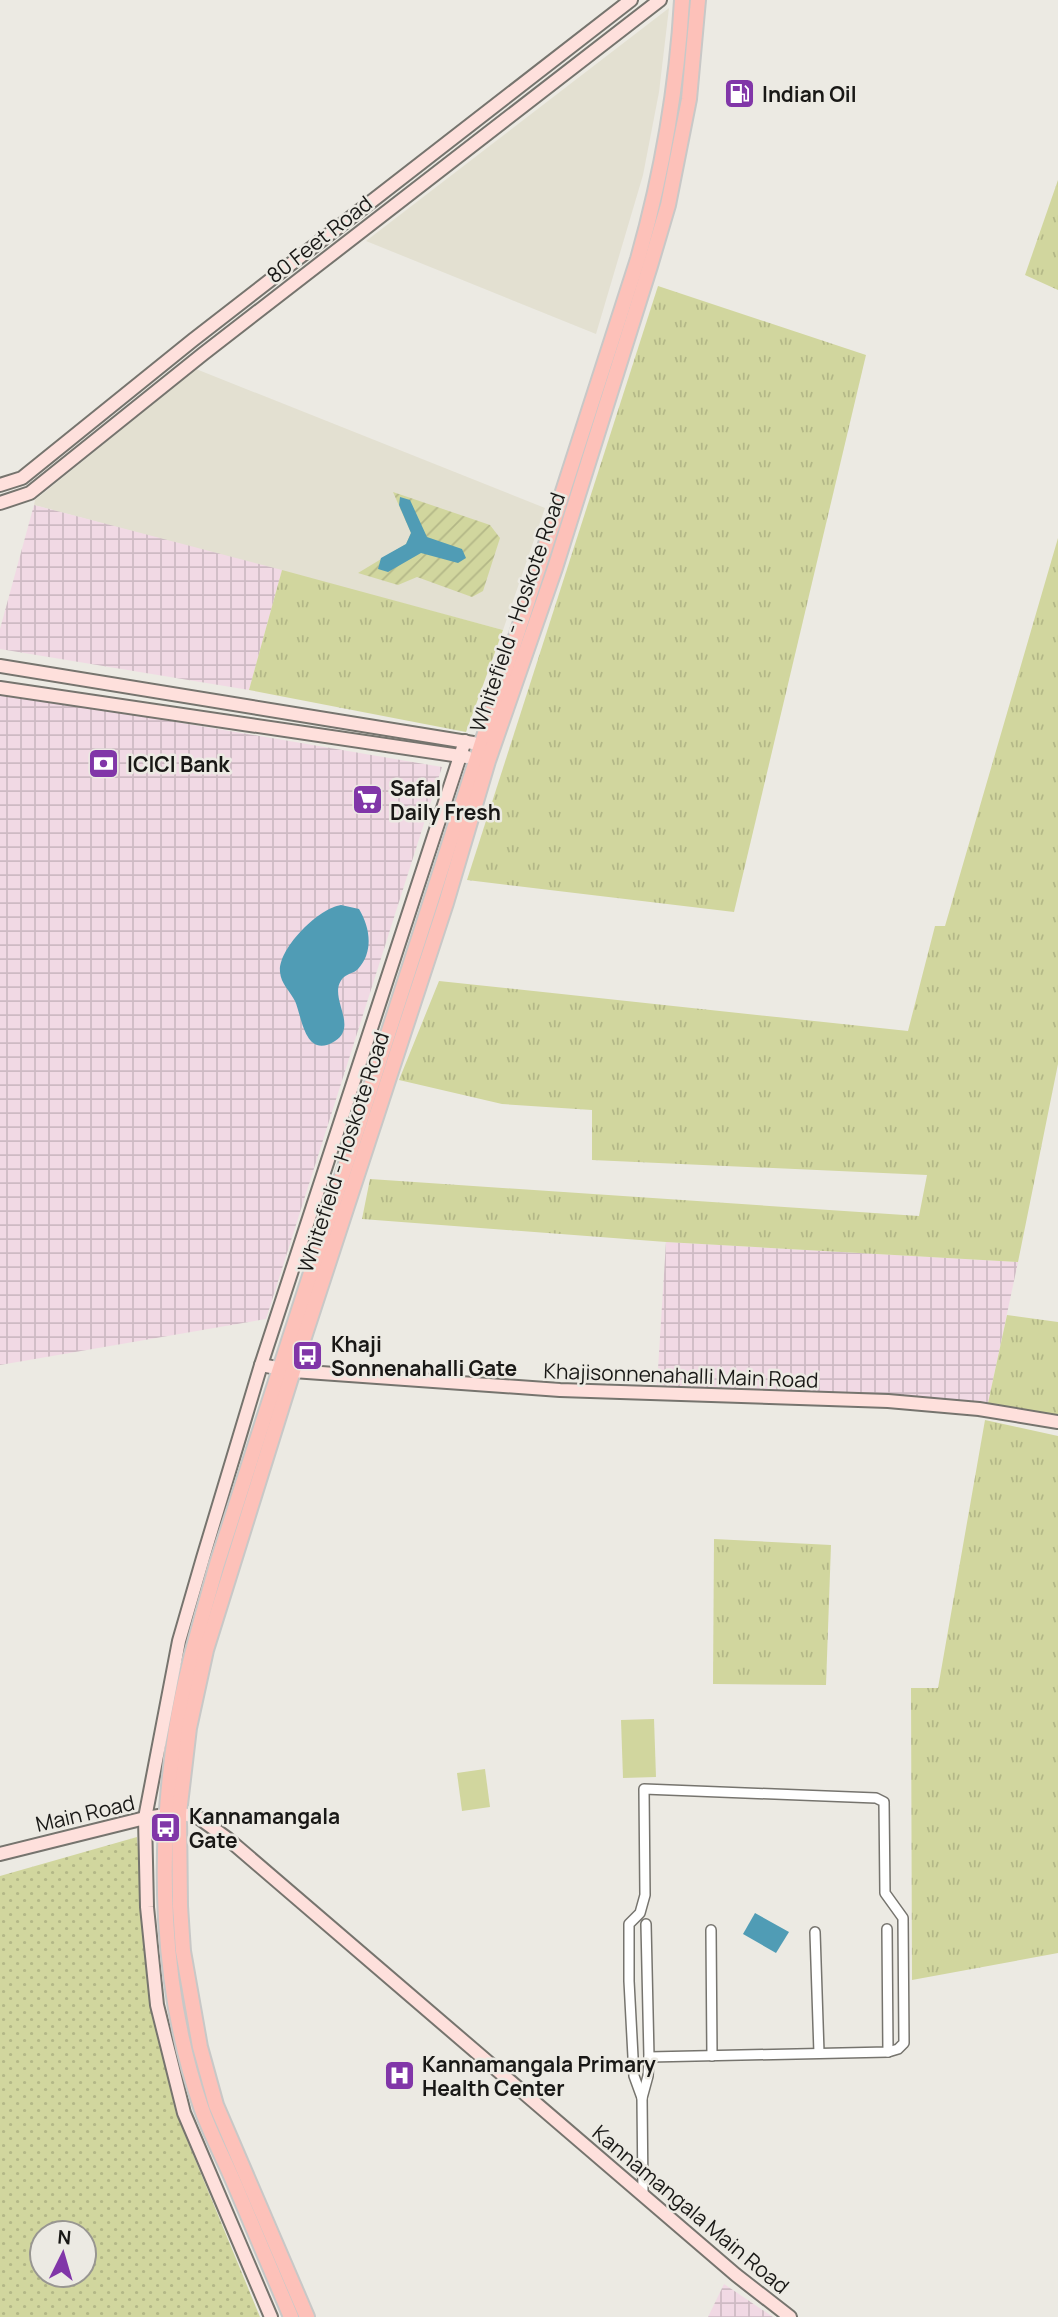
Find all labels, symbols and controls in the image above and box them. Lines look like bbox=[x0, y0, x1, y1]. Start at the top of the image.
fuel station icon: Indian Oil bbox=[722, 77, 756, 111]
place label: Indian Oil bbox=[762, 80, 857, 108]
street label: 80 Feet Road bbox=[261, 189, 377, 289]
street label: Whitefield - Hoskote Road bbox=[463, 489, 571, 735]
bank icon: ICICI Bank bbox=[87, 747, 121, 781]
place label: ICICI Bank bbox=[127, 750, 230, 778]
place label: Safal Daily Fresh bbox=[390, 774, 501, 826]
supermarket icon: Safal Daily Fresh bbox=[350, 783, 384, 817]
street label: Whitefield - Hoskote Road bbox=[291, 1028, 395, 1276]
place label: Khaji Sonnenahalli Gate bbox=[331, 1330, 517, 1382]
bus stop icon: Khaji Sonnenahalli Gate bbox=[291, 1339, 325, 1373]
street label: Khajisonnenahalli Main Road bbox=[543, 1356, 819, 1394]
street label: Main Road bbox=[33, 1788, 137, 1838]
place label: Kannamangala Gate bbox=[189, 1802, 340, 1854]
bus stop icon: Kannamangala Gate bbox=[149, 1811, 183, 1845]
place label: Kannamangala Primary Health Center bbox=[422, 2050, 656, 2102]
hospital icon: Kannamangala Primary Health Center bbox=[382, 2059, 416, 2093]
street label: Kannamangala Main Road bbox=[587, 2118, 795, 2300]
north arrow bbox=[28, 2219, 98, 2289]
text: N bbox=[57, 2224, 72, 2251]

